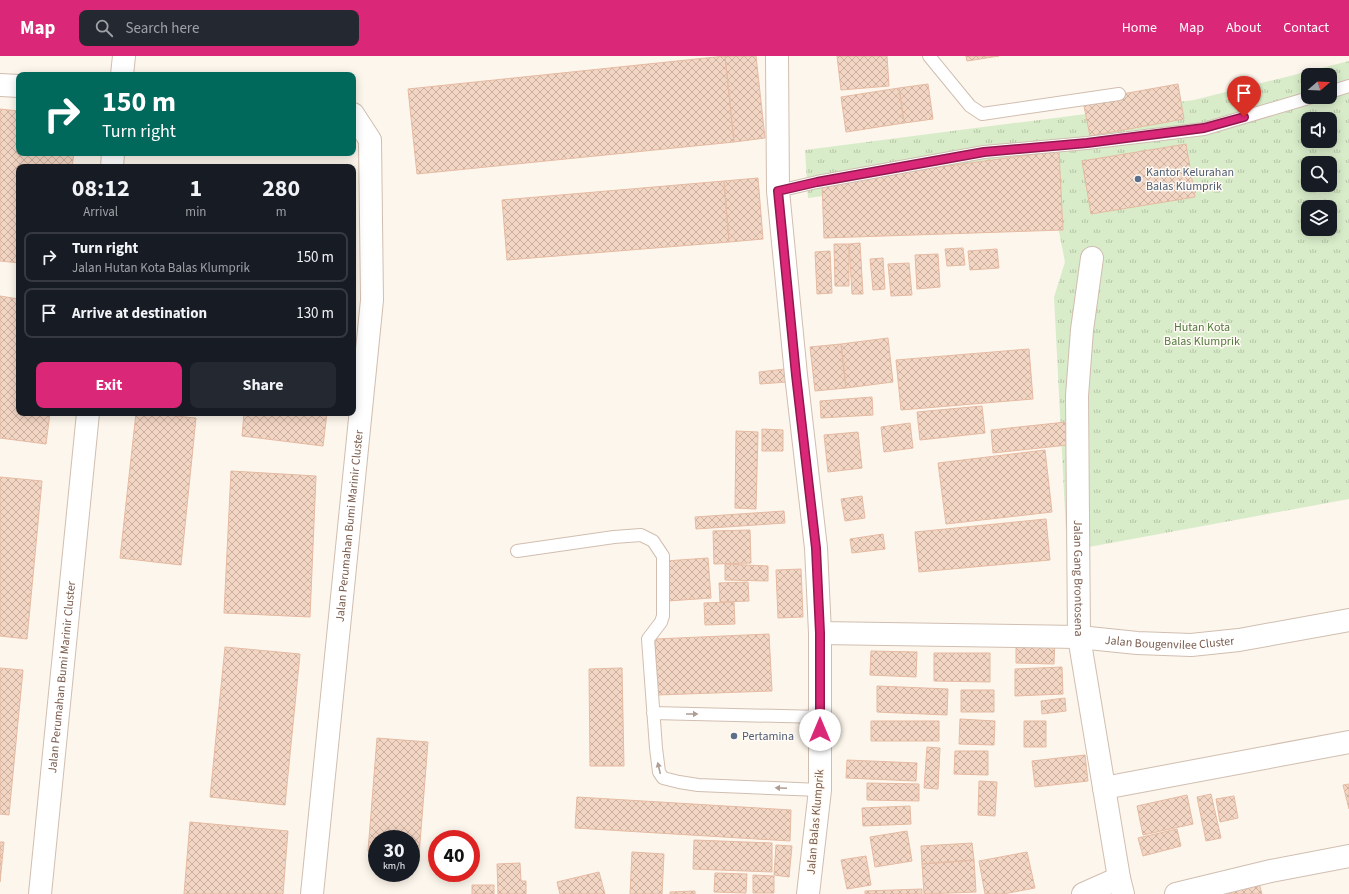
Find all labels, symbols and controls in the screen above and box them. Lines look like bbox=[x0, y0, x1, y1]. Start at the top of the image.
search box bbox=[79, 10, 359, 46]
text: Map bbox=[20, 15, 55, 42]
icon: search bbox=[93, 17, 115, 39]
text: Search here bbox=[125, 18, 199, 39]
text: Home bbox=[1122, 18, 1157, 38]
text: Map bbox=[1179, 18, 1204, 38]
text: About bbox=[1226, 18, 1261, 38]
text: Contact bbox=[1283, 18, 1329, 38]
north arrow bbox=[1301, 68, 1337, 104]
map controls bbox=[1301, 68, 1337, 236]
pin bbox=[1227, 76, 1261, 117]
text: 150 m bbox=[102, 82, 176, 122]
icon: arrive bbox=[1233, 82, 1255, 104]
icon: right bbox=[36, 88, 88, 140]
button: sound bbox=[1301, 112, 1337, 148]
text: Turn right bbox=[102, 119, 176, 144]
button: search bbox=[1301, 156, 1337, 192]
place label: Kantor Kelurahan Balas Klumprik bbox=[1146, 164, 1234, 195]
text: 08:12 bbox=[72, 171, 130, 206]
text: 1 bbox=[190, 171, 202, 206]
text: 280 bbox=[262, 171, 300, 206]
marker: Kantor Kelurahan Balas Klumprik bbox=[1133, 174, 1143, 184]
button: layers bbox=[1301, 200, 1337, 236]
text: Arrival bbox=[83, 203, 118, 221]
text: min bbox=[185, 203, 206, 221]
text: m bbox=[276, 203, 287, 221]
text: Turn right bbox=[72, 238, 138, 259]
icon: right bbox=[38, 246, 60, 268]
text: 150 m bbox=[296, 247, 334, 268]
text: Jalan Hutan Kota Balas Klumprik bbox=[72, 259, 250, 277]
icon: arrive bbox=[38, 302, 60, 324]
text: Arrive at destination bbox=[72, 303, 207, 324]
text: 130 m bbox=[296, 303, 334, 324]
park label: Hutan Kota Balas Klumprik bbox=[1164, 319, 1240, 350]
button: Exit bbox=[36, 362, 182, 408]
button: Share bbox=[190, 362, 336, 408]
street label: Jalan Perumahan Bumi Marinir Cluster bbox=[332, 428, 368, 623]
street label: Jalan Gang Brontosena bbox=[1069, 520, 1087, 637]
street label: Jalan Perumahan Bumi Marinir Cluster bbox=[44, 579, 80, 774]
street label: Jalan Bougenvilee Cluster bbox=[1104, 632, 1236, 654]
position arrow bbox=[799, 709, 841, 751]
one-way arrow bbox=[686, 711, 699, 717]
place label: Pertamina bbox=[742, 728, 794, 745]
marker: Pertamina bbox=[729, 731, 739, 741]
one-way arrow bbox=[656, 761, 662, 774]
street label: Jalan Balas Klumprik bbox=[802, 769, 829, 875]
one-way arrow bbox=[774, 785, 787, 791]
speed limit sign: 40 bbox=[428, 830, 480, 882]
text: 30 bbox=[383, 837, 405, 865]
text: km/h bbox=[383, 859, 405, 873]

